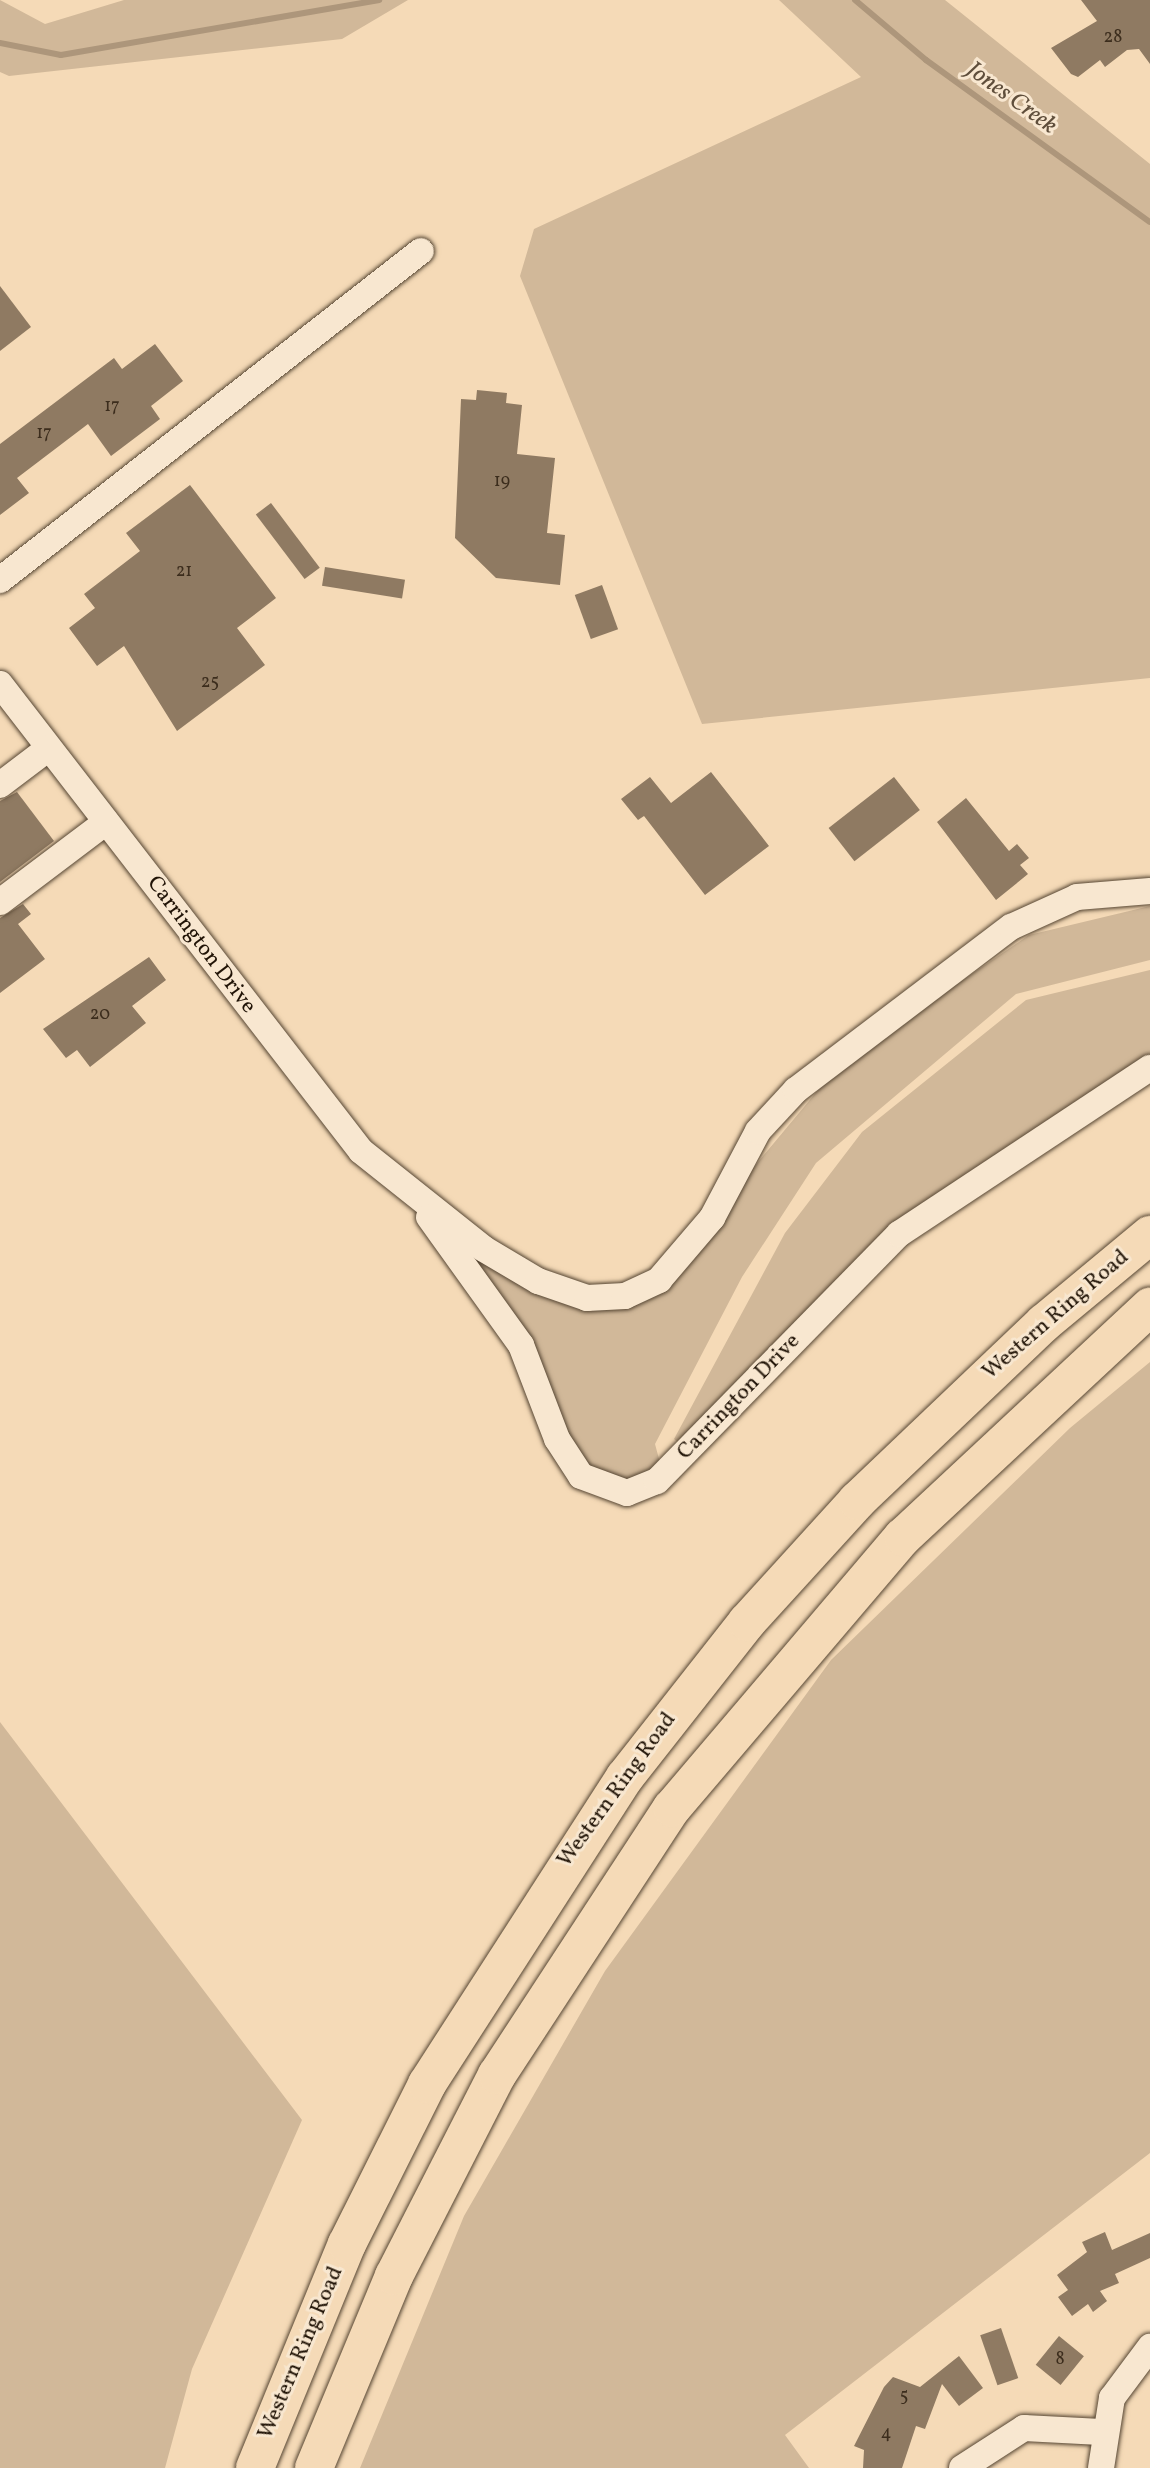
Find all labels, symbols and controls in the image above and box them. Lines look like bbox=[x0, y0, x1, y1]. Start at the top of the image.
house number: 28 bbox=[1104, 27, 1122, 49]
water label: Jones Creek bbox=[960, 57, 1062, 141]
house number: 17 bbox=[104, 396, 120, 418]
house number: 17 bbox=[36, 423, 52, 445]
house number: 19 bbox=[494, 471, 510, 493]
house number: 21 bbox=[176, 561, 192, 583]
house number: 25 bbox=[201, 672, 219, 694]
street label: Carrington Drive bbox=[141, 871, 261, 1019]
house number: 20 bbox=[90, 1004, 110, 1026]
street label: Western Ring Road bbox=[978, 1244, 1134, 1386]
street label: Carrington Drive bbox=[672, 1328, 806, 1466]
street label: Western Ring Road bbox=[552, 1707, 682, 1873]
street label: Western Ring Road bbox=[253, 2263, 349, 2443]
house number: 8 bbox=[1055, 2349, 1065, 2371]
house number: 5 bbox=[900, 2386, 908, 2408]
house number: 4 bbox=[881, 2423, 891, 2445]

